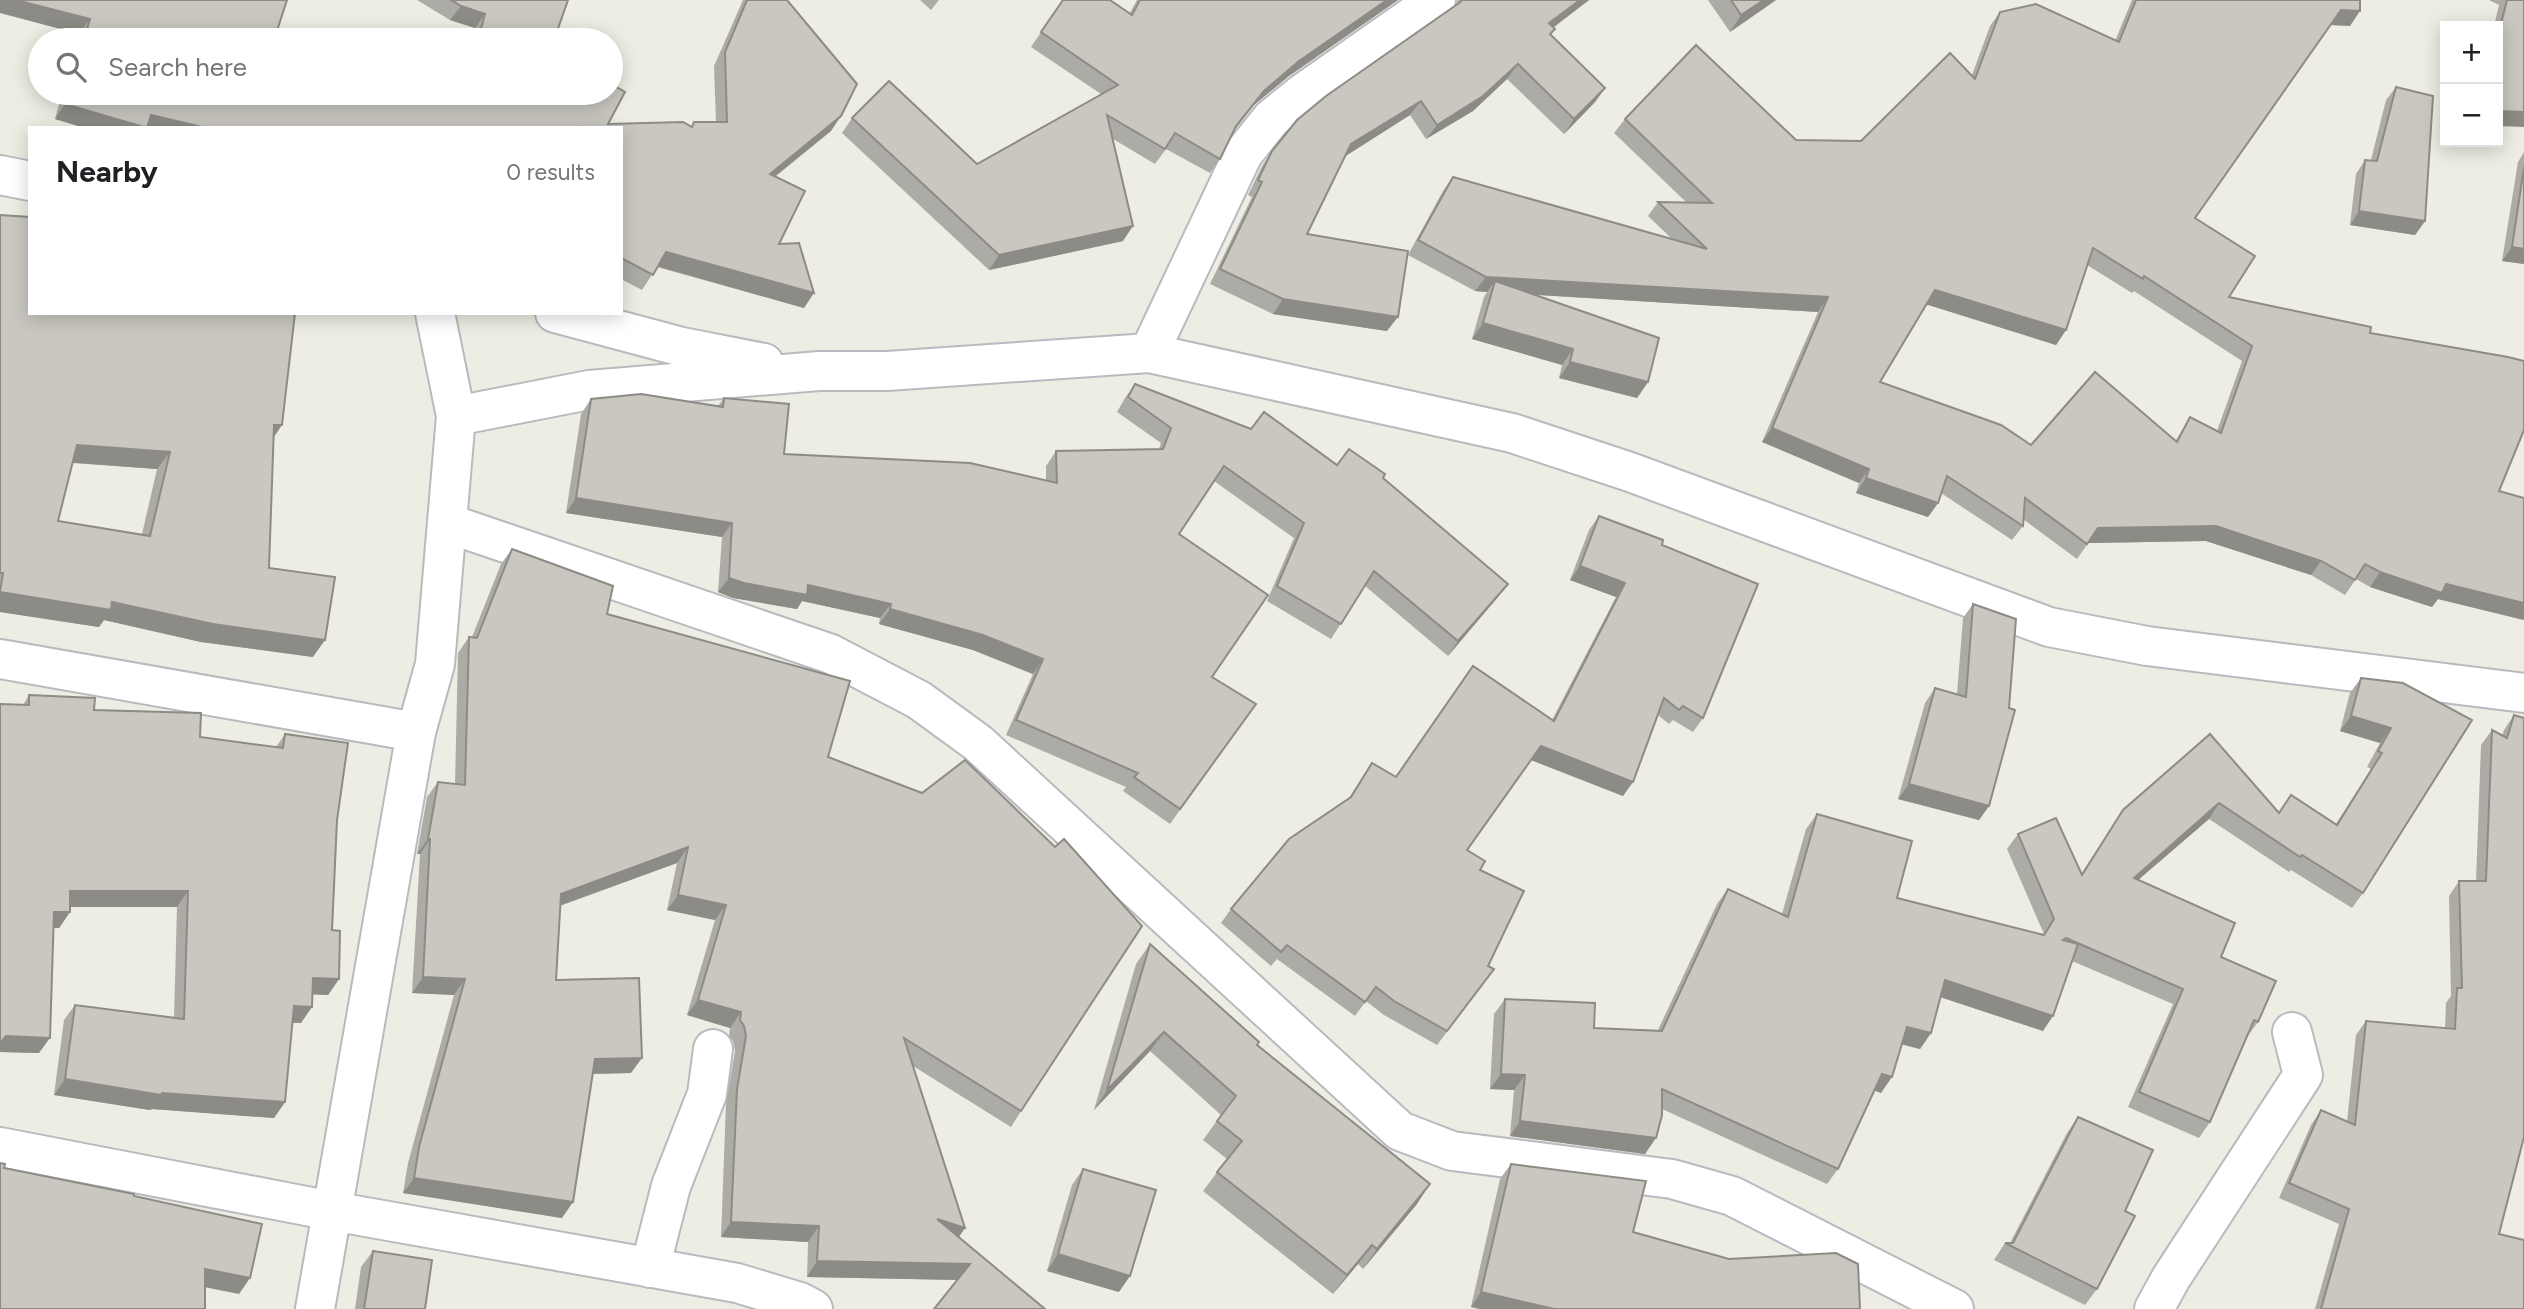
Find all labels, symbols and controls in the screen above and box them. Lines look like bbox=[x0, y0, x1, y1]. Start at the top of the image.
map controls bbox=[2440, 21, 2503, 147]
button: + bbox=[2440, 21, 2503, 84]
search box bbox=[28, 28, 623, 105]
icon: search bbox=[52, 48, 90, 86]
text: Search here bbox=[108, 51, 247, 83]
button: − bbox=[2440, 84, 2503, 147]
text: Nearby bbox=[56, 153, 158, 190]
text: 0 results bbox=[506, 158, 595, 186]

